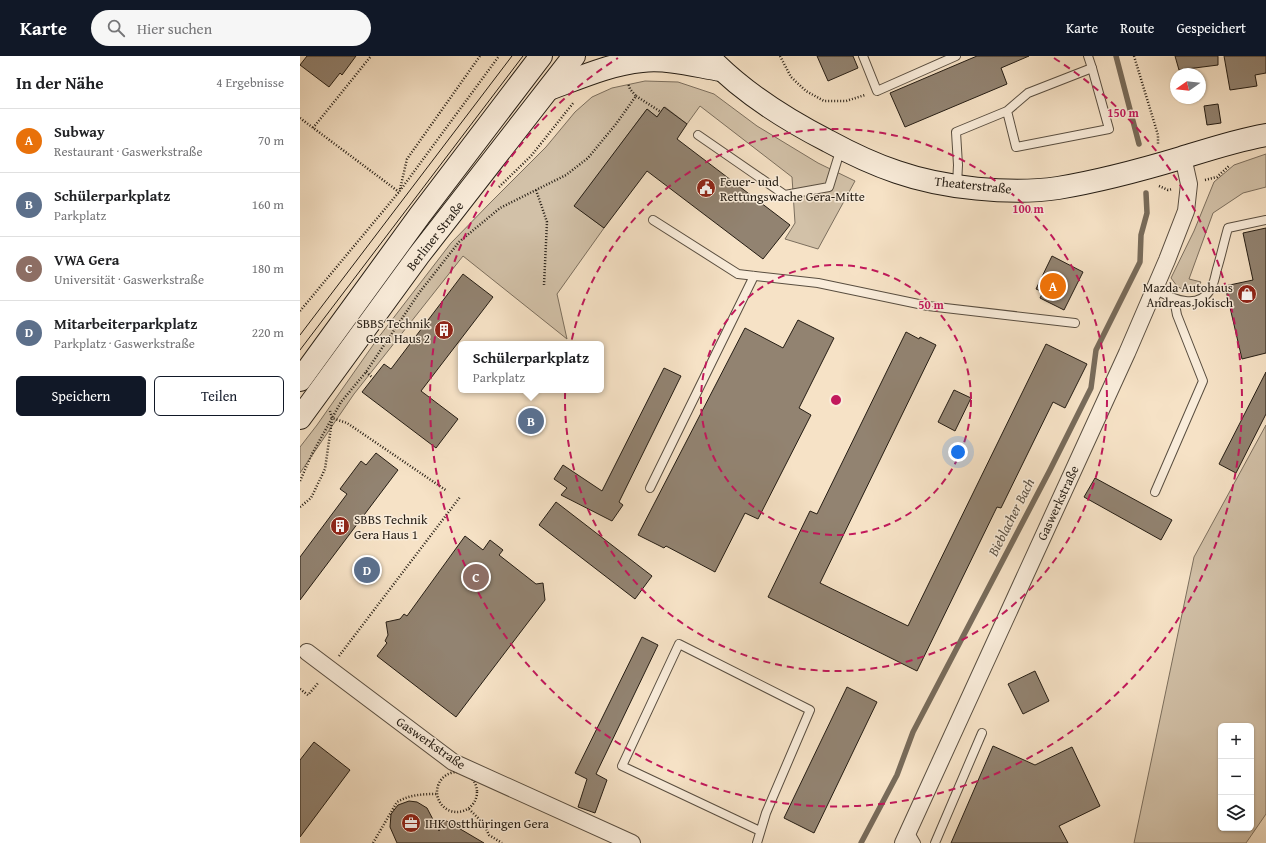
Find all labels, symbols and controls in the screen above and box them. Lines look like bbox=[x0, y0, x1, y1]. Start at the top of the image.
search box bbox=[91, 10, 371, 46]
text: Karte bbox=[20, 14, 67, 42]
icon: search bbox=[105, 17, 127, 39]
text: Hier suchen bbox=[137, 18, 212, 39]
text: Karte bbox=[1066, 18, 1098, 38]
text: Route bbox=[1120, 18, 1154, 38]
text: Gespeichert bbox=[1176, 18, 1246, 38]
north arrow bbox=[1170, 68, 1206, 104]
text: In der Nähe bbox=[16, 70, 104, 95]
text: 4 Ergebnisse bbox=[216, 73, 284, 92]
text: 150 m bbox=[1107, 104, 1140, 121]
text: Subway bbox=[54, 121, 105, 142]
text: A bbox=[25, 131, 33, 150]
text: 70 m bbox=[258, 131, 284, 150]
text: Restaurant · Gaswerkstraße bbox=[54, 142, 203, 161]
street label: Theaterstraße bbox=[933, 171, 1013, 199]
place label: Feuer- und Rettungswache Gera-Mitte bbox=[720, 172, 865, 206]
public building icon: Feuer- und Rettungswache Gera-Mitte bbox=[695, 177, 717, 199]
text: Schülerparkplatz bbox=[54, 185, 170, 206]
text: B bbox=[25, 195, 33, 214]
text: 160 m bbox=[252, 195, 284, 214]
street label: Berliner Straße bbox=[402, 197, 468, 275]
text: 100 m bbox=[1012, 200, 1045, 217]
text: Parkplatz bbox=[54, 206, 106, 225]
text: VWA Gera bbox=[54, 249, 119, 270]
text: C bbox=[25, 259, 33, 278]
text: 180 m bbox=[252, 259, 284, 278]
text: Universität · Gaswerkstraße bbox=[54, 270, 204, 289]
pin: A bbox=[1040, 271, 1066, 301]
place label: Mazda Autohaus Andreas Jokisch bbox=[1143, 278, 1234, 312]
shop icon: Mazda Autohaus Andreas Jokisch bbox=[1236, 283, 1258, 305]
text: 50 m bbox=[918, 296, 944, 313]
text: Mitarbeiterparkplatz bbox=[54, 313, 197, 334]
place label: SBBS Technik Gera Haus 2 bbox=[356, 314, 430, 348]
building icon: SBBS Technik Gera Haus 2 bbox=[433, 319, 455, 341]
text: D bbox=[25, 323, 33, 342]
text: 220 m bbox=[252, 323, 284, 342]
text: Parkplatz · Gaswerkstraße bbox=[54, 334, 195, 353]
popup bbox=[458, 341, 604, 393]
text: Schülerparkplatz bbox=[473, 347, 589, 368]
text: Parkplatz bbox=[473, 368, 525, 387]
button: Speichern bbox=[16, 376, 146, 416]
button: Teilen bbox=[154, 376, 284, 416]
centre of rings bbox=[829, 393, 843, 407]
pin: B bbox=[518, 406, 544, 436]
your location bbox=[948, 442, 968, 462]
street label: Gaswerkstraße bbox=[1032, 462, 1084, 544]
water label: Bieblacher Bach bbox=[982, 475, 1039, 560]
place label: SBBS Technik Gera Haus 1 bbox=[354, 510, 428, 544]
building icon: SBBS Technik Gera Haus 1 bbox=[329, 515, 351, 537]
pin: D bbox=[354, 555, 380, 585]
pin: C bbox=[463, 562, 489, 592]
street label: Gaswerkstraße bbox=[392, 712, 470, 774]
map controls bbox=[1218, 723, 1254, 831]
button: + bbox=[1218, 723, 1254, 759]
button: − bbox=[1218, 759, 1254, 795]
button: layers bbox=[1218, 795, 1254, 831]
office icon: IHK Ostthüringen Gera bbox=[400, 812, 422, 834]
place label: IHK Ostthüringen Gera bbox=[425, 814, 550, 833]

